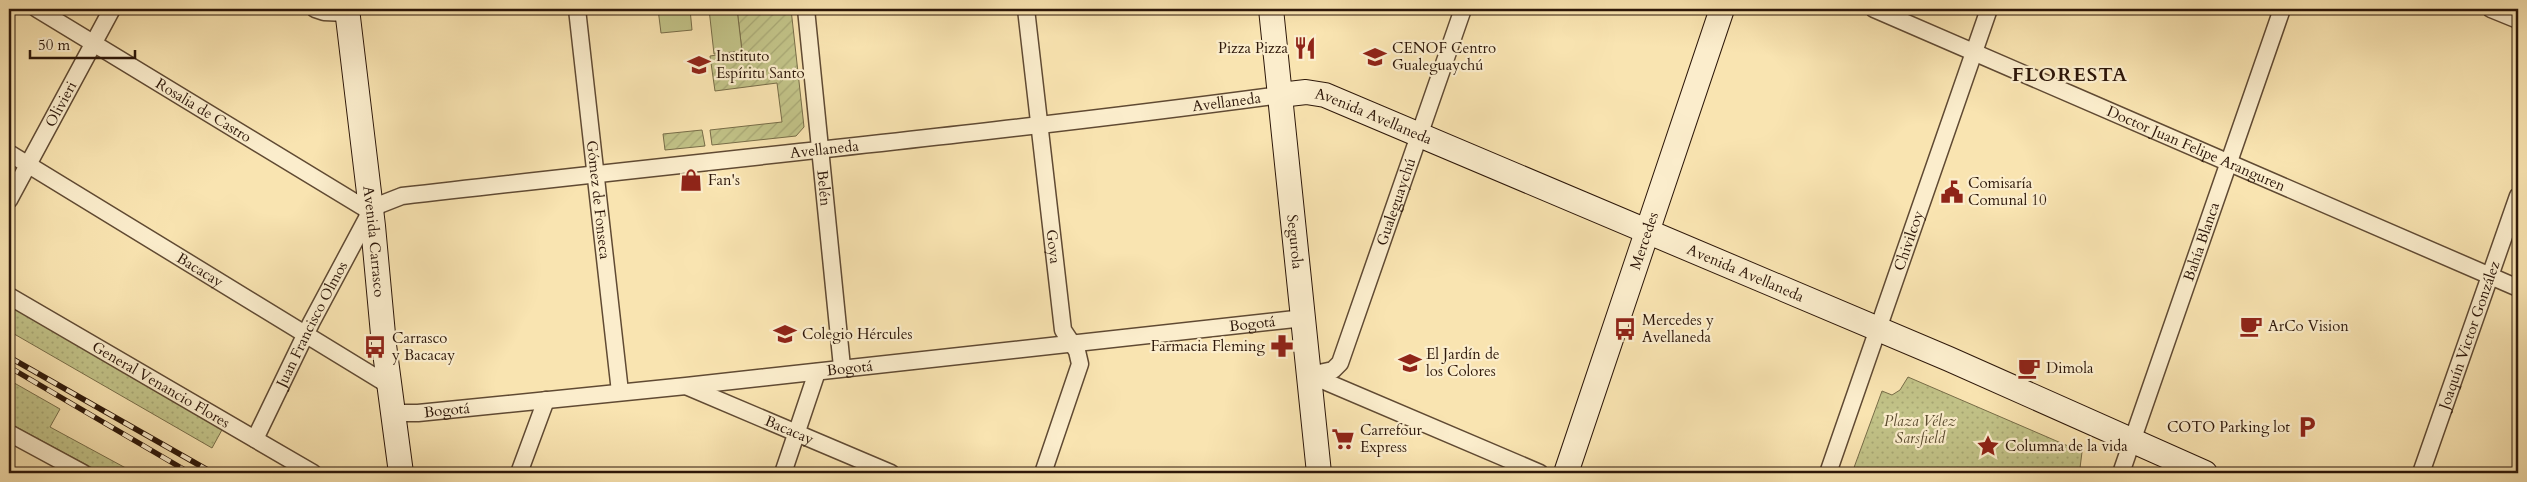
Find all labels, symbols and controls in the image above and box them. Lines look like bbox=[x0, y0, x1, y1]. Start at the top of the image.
scale bar bbox=[30, 28, 135, 60]
text: 50 m bbox=[38, 35, 70, 55]
restaurant icon: Pizza Pizza bbox=[1292, 35, 1318, 61]
place label: Pizza Pizza bbox=[1218, 38, 1289, 58]
place label: CENOF Centro Gualeguaychú bbox=[1392, 38, 1496, 75]
school or university icon: CENOF Centro Gualeguaychú bbox=[1362, 44, 1388, 70]
place label: Instituto Espíritu Santo bbox=[716, 46, 805, 83]
school or university icon: Instituto Espíritu Santo bbox=[686, 52, 712, 78]
district label: FLORESTA bbox=[2012, 61, 2128, 88]
street label: Rosalia de Castro bbox=[152, 73, 255, 147]
street label: Olivieri bbox=[40, 78, 81, 131]
street label: Avenida Avellaneda bbox=[1313, 84, 1436, 149]
street label: Avellaneda bbox=[1191, 88, 1263, 116]
street label: Doctor Juan Felipe Aranguren bbox=[2104, 101, 2289, 196]
street label: Avellaneda bbox=[789, 135, 860, 163]
street label: Gómez de Fonseca bbox=[582, 139, 615, 261]
street label: Gualeguaychú bbox=[1372, 155, 1420, 248]
shop icon: Fan's bbox=[678, 167, 704, 193]
street label: Belén bbox=[812, 169, 836, 208]
place label: Fan's bbox=[708, 170, 740, 190]
place label: Comisaría Comunal 10 bbox=[1968, 173, 2047, 210]
public building icon: Comisaría Comunal 10 bbox=[1939, 179, 1965, 205]
street label: Avenida Carrasco bbox=[358, 185, 390, 298]
street label: Bahía Blanca bbox=[2178, 199, 2224, 284]
street label: Chivilcoy bbox=[1889, 208, 1928, 273]
street label: Mercedes bbox=[1625, 209, 1663, 272]
street label: Segurola bbox=[1282, 213, 1308, 271]
street label: Goya bbox=[1041, 228, 1065, 265]
street label: Avenida Avellaneda bbox=[1684, 239, 1808, 307]
street label: Bacacay bbox=[173, 248, 227, 292]
street label: Juan Francisco Olmos bbox=[271, 258, 352, 393]
street label: Joaquín Victor González bbox=[2433, 258, 2505, 414]
place label: Mercedes y Avellaneda bbox=[1642, 310, 1714, 347]
street label: Bogotá bbox=[1228, 311, 1277, 336]
cafe icon: ArCo Vision bbox=[2238, 313, 2264, 339]
bus stop icon: Mercedes y Avellaneda bbox=[1612, 316, 1638, 342]
place label: ArCo Vision bbox=[2268, 316, 2349, 336]
school or university icon: Colegio Hércules bbox=[772, 321, 798, 347]
place label: Colegio Hércules bbox=[802, 324, 913, 344]
place label: Carrasco y Bacacay bbox=[391, 328, 455, 365]
pharmacy icon: Farmacia Fleming bbox=[1269, 333, 1295, 359]
bus stop icon: Carrasco y Bacacay bbox=[362, 334, 388, 360]
place label: Farmacia Fleming bbox=[1151, 336, 1266, 356]
street label: General Venancio Flores bbox=[89, 337, 234, 433]
place label: El Jardín de los Colores bbox=[1426, 344, 1500, 381]
school or university icon: El Jardín de los Colores bbox=[1397, 350, 1423, 376]
street label: Bogotá bbox=[826, 355, 874, 380]
cafe icon: Dimola bbox=[2016, 355, 2042, 381]
place label: Dimola bbox=[2046, 358, 2094, 378]
street label: Bogotá bbox=[423, 398, 471, 422]
street label: Bacacay bbox=[762, 411, 817, 449]
park label: Plaza Vélez Sarsfield bbox=[1884, 411, 1957, 448]
parking icon: COTO Parking lot bbox=[2294, 414, 2320, 440]
place label: COTO Parking lot bbox=[2167, 417, 2290, 437]
place label: Carrefour Express bbox=[1360, 420, 1423, 457]
supermarket icon: Carrefour Express bbox=[1330, 426, 1356, 452]
place icon: Columna de la vida bbox=[1975, 433, 2001, 459]
place label: Columna de la vida bbox=[2005, 436, 2128, 456]

